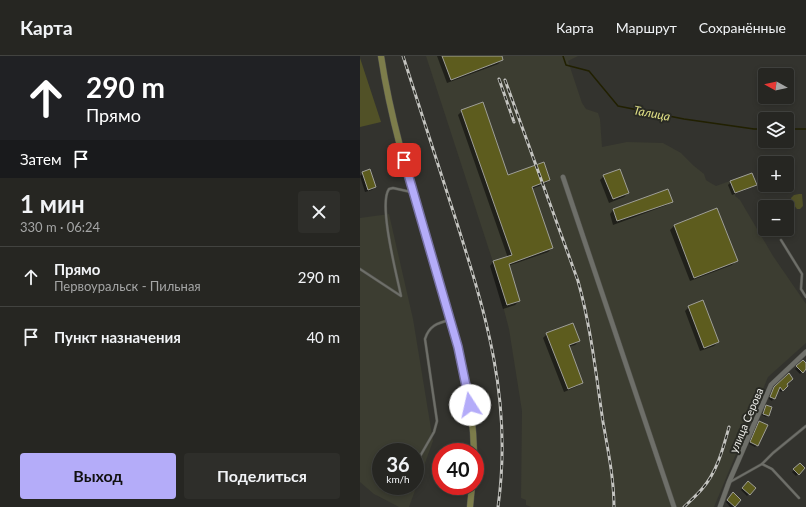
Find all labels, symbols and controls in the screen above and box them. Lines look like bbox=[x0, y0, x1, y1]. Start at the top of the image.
text: Карта bbox=[20, 16, 73, 39]
text: Карта bbox=[556, 19, 594, 36]
text: Маршрут bbox=[616, 19, 677, 36]
text: Сохранённые bbox=[699, 19, 786, 36]
north arrow bbox=[758, 68, 794, 104]
map controls bbox=[758, 68, 794, 236]
text: 290 m bbox=[86, 70, 165, 104]
icon: ahead bbox=[20, 72, 72, 124]
water label: Талица bbox=[632, 102, 672, 124]
text: Прямо bbox=[86, 104, 141, 126]
button: layers bbox=[758, 112, 794, 148]
pin bbox=[387, 143, 421, 177]
icon: arrive bbox=[70, 148, 92, 170]
icon: arrive bbox=[393, 149, 415, 171]
text: Затем bbox=[20, 150, 62, 168]
button: + bbox=[758, 156, 794, 192]
text: 1 мин bbox=[20, 189, 85, 218]
button: close bbox=[298, 191, 340, 233]
button: − bbox=[758, 200, 794, 236]
text: 330 m · 06:24 bbox=[20, 219, 100, 235]
text: Прямо bbox=[54, 260, 100, 278]
icon: ahead bbox=[20, 266, 42, 288]
text: 290 m bbox=[298, 268, 340, 286]
text: Первоуральск - Пильная bbox=[54, 278, 201, 294]
icon: arrive bbox=[20, 326, 42, 348]
text: Пункт назначения bbox=[54, 328, 181, 346]
text: 40 m bbox=[306, 328, 340, 346]
position arrow bbox=[449, 384, 491, 426]
street label: улица Серова bbox=[726, 386, 766, 454]
speed limit sign: 40 bbox=[432, 443, 484, 495]
text: 36 bbox=[386, 452, 410, 476]
button: Выход bbox=[20, 453, 176, 499]
button: Поделиться bbox=[184, 453, 340, 499]
text: km/h bbox=[386, 473, 410, 485]

